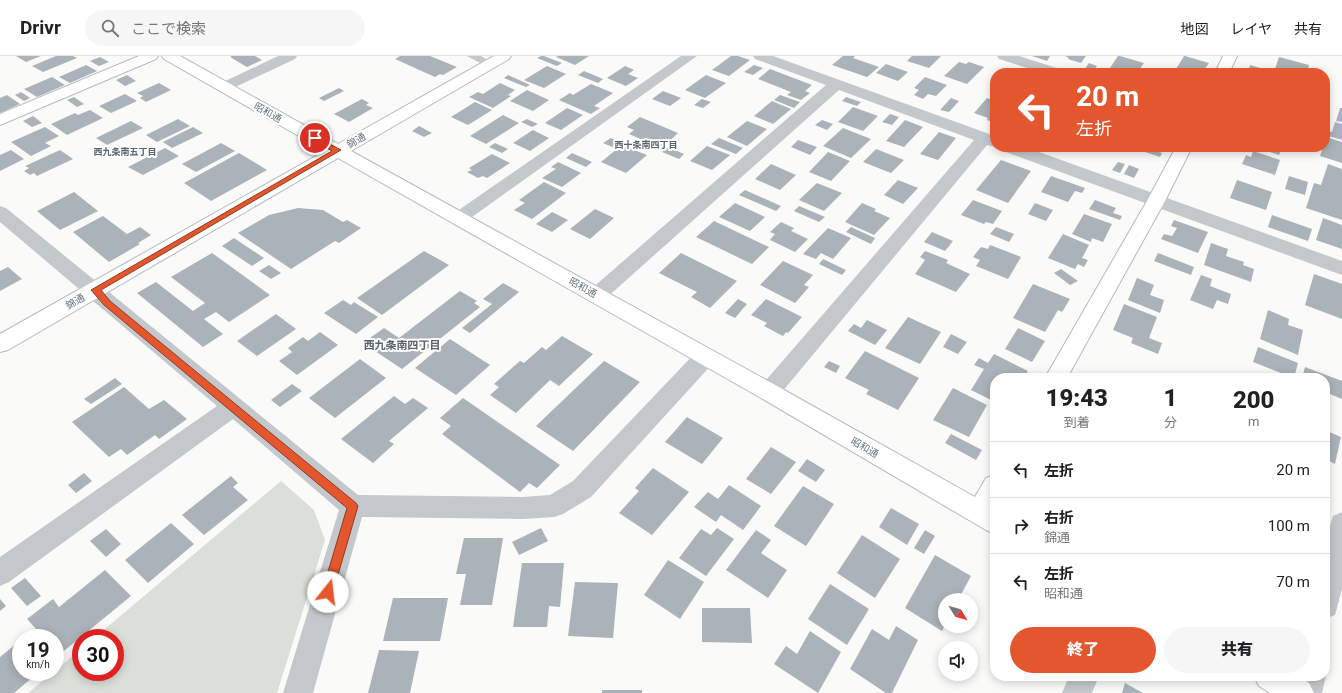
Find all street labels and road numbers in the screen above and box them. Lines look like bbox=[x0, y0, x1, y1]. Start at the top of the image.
street label: 昭和通 bbox=[252, 100, 284, 125]
street label: 錦通 bbox=[345, 131, 368, 150]
street label: 昭和通 bbox=[567, 275, 599, 300]
street label: 錦通 bbox=[64, 292, 87, 311]
street label: 昭和通 bbox=[849, 435, 880, 460]

